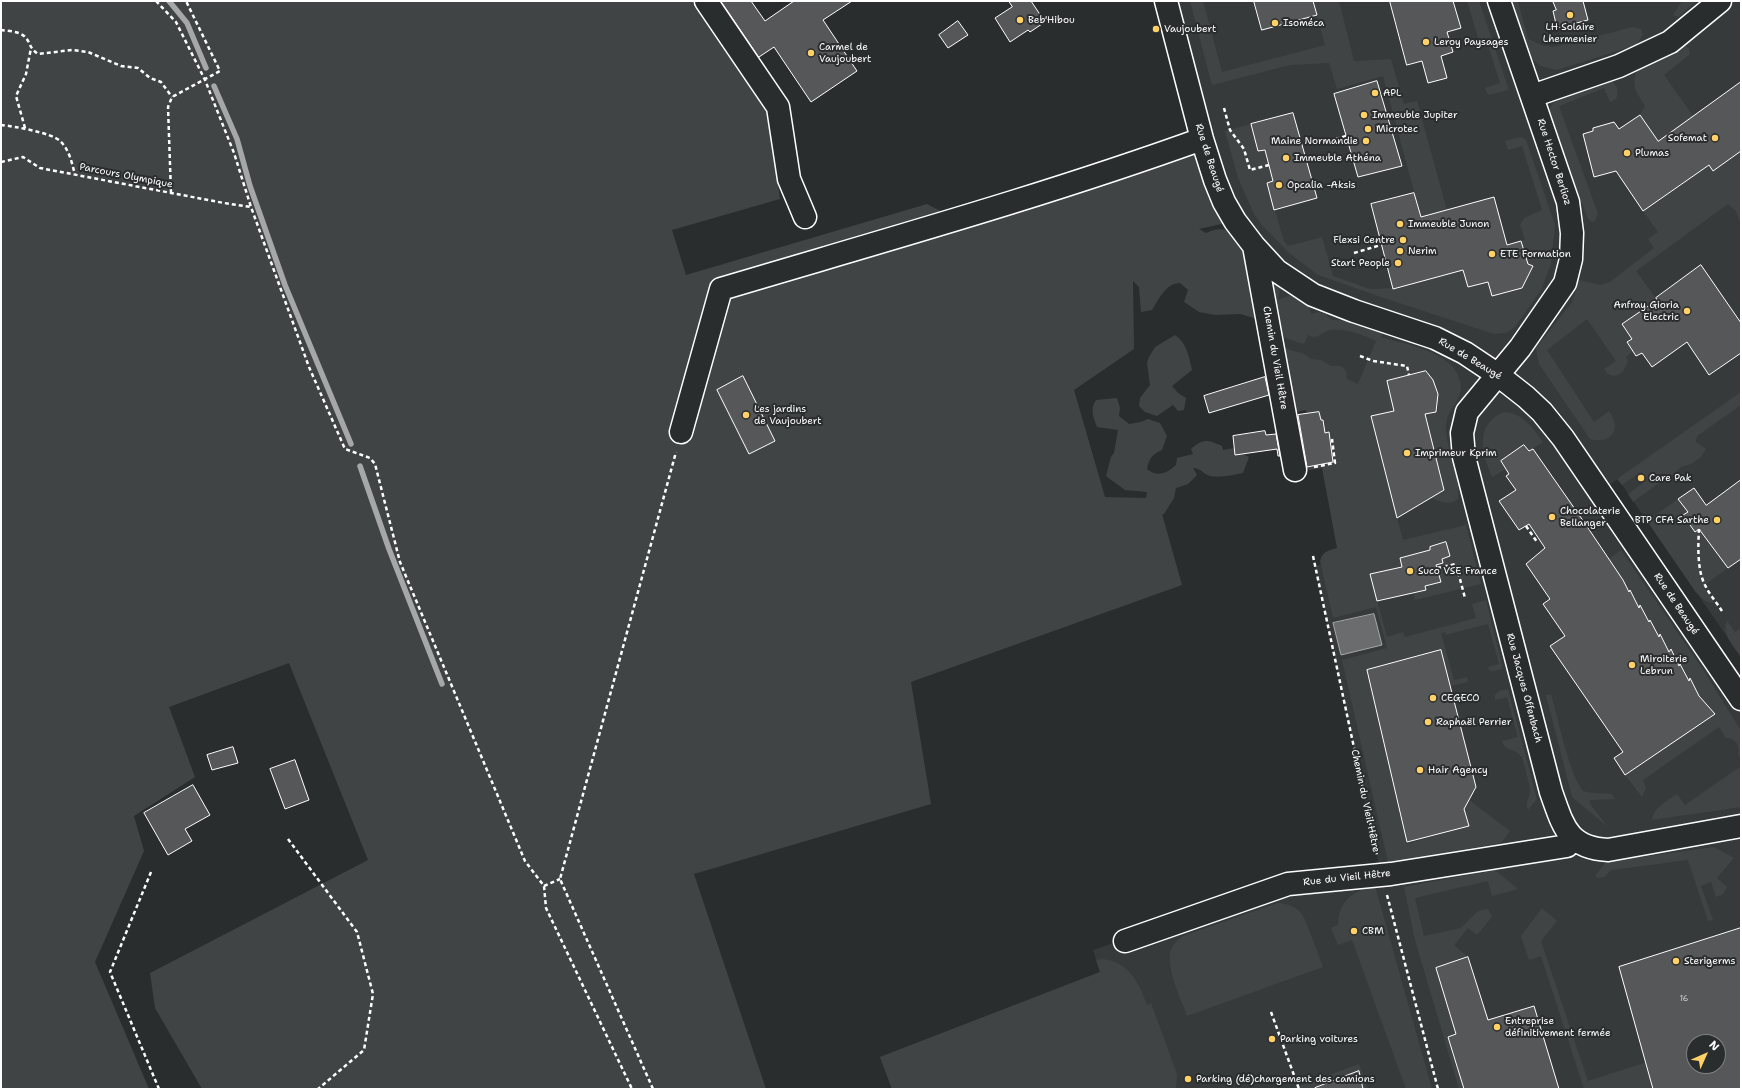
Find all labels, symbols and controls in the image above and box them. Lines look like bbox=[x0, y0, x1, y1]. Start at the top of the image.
marker: LH Solaire Lhermenier bbox=[1565, 10, 1575, 20]
place label: Beb'Hibou bbox=[1028, 14, 1075, 26]
marker: Beb'Hibou bbox=[1015, 15, 1025, 25]
place label: Isoméca bbox=[1283, 17, 1324, 29]
marker: Isoméca bbox=[1270, 18, 1280, 28]
place label: LH Solaire Lhermenier bbox=[1543, 21, 1597, 44]
place label: Vaujoubert bbox=[1164, 23, 1216, 35]
marker: Vaujoubert bbox=[1151, 24, 1161, 34]
place label: Leroy Paysages bbox=[1434, 36, 1509, 48]
marker: Leroy Paysages bbox=[1421, 37, 1431, 47]
place label: Carmel de Vaujoubert bbox=[819, 41, 871, 64]
marker: Carmel de Vaujoubert bbox=[806, 48, 816, 58]
place label: APL bbox=[1383, 87, 1402, 99]
marker: APL bbox=[1370, 88, 1380, 98]
place label: Immeuble Jupiter bbox=[1372, 109, 1458, 121]
marker: Immeuble Jupiter bbox=[1359, 110, 1369, 120]
street label: Rue Hector Berlioz bbox=[1534, 117, 1574, 207]
street label: Rue de Beaugé bbox=[1192, 122, 1226, 194]
place label: Microtec bbox=[1376, 123, 1418, 135]
marker: Microtec bbox=[1363, 124, 1373, 134]
place label: Sofemat bbox=[1668, 132, 1707, 144]
marker: Sofemat bbox=[1710, 133, 1720, 143]
place label: Maine Normandie bbox=[1271, 135, 1358, 147]
marker: Maine Normandie bbox=[1361, 136, 1371, 146]
place label: Plumas bbox=[1635, 147, 1669, 159]
marker: Plumas bbox=[1622, 148, 1632, 158]
place label: Immeuble Athéna bbox=[1294, 152, 1381, 164]
marker: Immeuble Athéna bbox=[1281, 153, 1291, 163]
street label: Parcours Olympique bbox=[78, 161, 174, 191]
place label: Opcalia -Aksis bbox=[1287, 179, 1356, 191]
marker: Opcalia -Aksis bbox=[1274, 180, 1284, 190]
place label: Immeuble Junon bbox=[1408, 218, 1489, 230]
marker: Immeuble Junon bbox=[1395, 219, 1405, 229]
place label: Flexsi Centre bbox=[1333, 234, 1395, 246]
marker: Flexsi Centre bbox=[1398, 235, 1408, 245]
place label: Nerim bbox=[1408, 245, 1437, 257]
marker: Nerim bbox=[1395, 246, 1405, 256]
place label: ETE Formation bbox=[1500, 248, 1571, 260]
marker: ETE Formation bbox=[1487, 249, 1497, 259]
place label: Start People bbox=[1331, 257, 1390, 269]
marker: Start People bbox=[1393, 258, 1403, 268]
place label: Anfray Gioria Electric bbox=[1613, 299, 1679, 322]
street label: Chemin du Vieil Hêtre bbox=[1260, 305, 1290, 411]
marker: Anfray Gioria Electric bbox=[1682, 306, 1692, 316]
street label: Rue de Beaugé bbox=[1436, 335, 1504, 383]
place label: Les jardins de Vaujoubert bbox=[754, 403, 822, 426]
marker: Les jardins de Vaujoubert bbox=[741, 410, 751, 420]
place label: Imprimeur Kprim bbox=[1415, 447, 1497, 459]
marker: Imprimeur Kprim bbox=[1402, 448, 1412, 458]
place label: Care Pak bbox=[1649, 472, 1692, 484]
marker: Care Pak bbox=[1636, 473, 1646, 483]
place label: Chocolaterie Bellanger bbox=[1560, 505, 1620, 528]
marker: Chocolaterie Bellanger bbox=[1547, 512, 1557, 522]
place label: BTP CFA Sarthe bbox=[1635, 514, 1709, 526]
marker: BTP CFA Sarthe bbox=[1712, 515, 1722, 525]
place label: Suco VSE France bbox=[1418, 565, 1497, 577]
marker: Suco VSE France bbox=[1405, 566, 1415, 576]
street label: Rue de Beaugé bbox=[1651, 571, 1701, 637]
street label: Rue Jacques Offenbach bbox=[1504, 632, 1544, 744]
place label: Miroiterie Lebrun bbox=[1640, 653, 1687, 676]
marker: Miroiterie Lebrun bbox=[1627, 660, 1637, 670]
place label: CEGECO bbox=[1441, 692, 1480, 704]
marker: CEGECO bbox=[1428, 693, 1438, 703]
place label: Raphaël Perrier bbox=[1436, 716, 1511, 728]
marker: Raphaël Perrier bbox=[1423, 717, 1433, 727]
street label: Chemin du Vieil Hêtre bbox=[1348, 748, 1382, 854]
place label: Hair Agency bbox=[1428, 764, 1488, 776]
marker: Hair Agency bbox=[1415, 765, 1425, 775]
street label: Rue du Vieil Hêtre bbox=[1303, 867, 1391, 889]
place label: CBM bbox=[1362, 925, 1384, 937]
marker: CBM bbox=[1349, 926, 1359, 936]
place label: Sterigerms bbox=[1684, 955, 1736, 967]
marker: Sterigerms bbox=[1671, 956, 1681, 966]
house number: 16 bbox=[1680, 994, 1688, 1004]
place label: Entreprise définitivement fermée bbox=[1505, 1015, 1611, 1038]
marker: Entreprise définitivement fermée bbox=[1492, 1022, 1502, 1032]
place label: Parking voitures bbox=[1280, 1033, 1358, 1045]
marker: Parking voitures bbox=[1267, 1034, 1277, 1044]
north arrow bbox=[1686, 1034, 1726, 1074]
text: N bbox=[1706, 1037, 1723, 1054]
place label: Parking (dé)chargement des camions bbox=[1196, 1073, 1375, 1085]
marker: Parking (dé)chargement des camions bbox=[1183, 1074, 1193, 1084]

